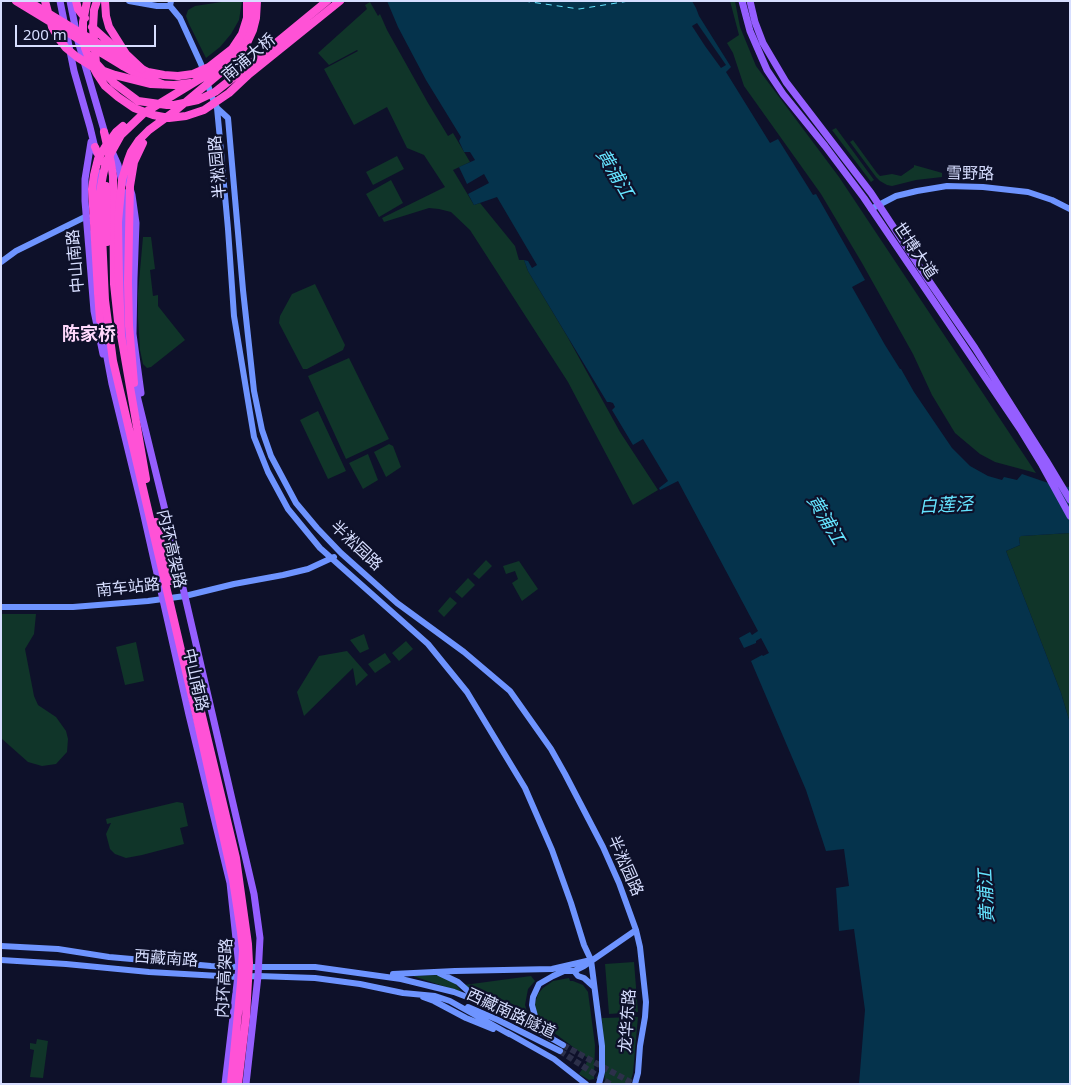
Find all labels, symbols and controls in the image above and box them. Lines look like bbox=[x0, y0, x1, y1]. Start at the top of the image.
scale bar bbox=[18, 15, 159, 47]
text: 200 m bbox=[23, 24, 67, 44]
street label: 南浦大桥 bbox=[218, 30, 280, 86]
street label: 半淞园路 bbox=[206, 134, 230, 200]
water label: 黄浦江 bbox=[591, 145, 637, 203]
street label: 雪野路 bbox=[946, 164, 994, 184]
street label: 世博大道 bbox=[889, 219, 941, 283]
street label: 中山南路 bbox=[64, 228, 88, 294]
district label: 陈家桥 bbox=[62, 324, 116, 346]
water label: 黄浦江 bbox=[802, 491, 848, 549]
water label: 白莲泾 bbox=[918, 494, 974, 518]
street label: 内环高架路 bbox=[153, 508, 189, 590]
street label: 半淞园路 bbox=[326, 517, 386, 575]
street label: 南车站路 bbox=[95, 575, 161, 601]
street label: 中山南路 bbox=[178, 647, 212, 713]
street label: 半淞园路 bbox=[603, 833, 647, 899]
water label: 黄浦江 bbox=[975, 868, 999, 924]
street label: 内环高架路 bbox=[213, 938, 237, 1018]
street label: 西藏南路 bbox=[133, 947, 199, 971]
street label: 西藏南路隧道 bbox=[463, 985, 559, 1043]
street label: 龙华东路 bbox=[616, 988, 640, 1054]

